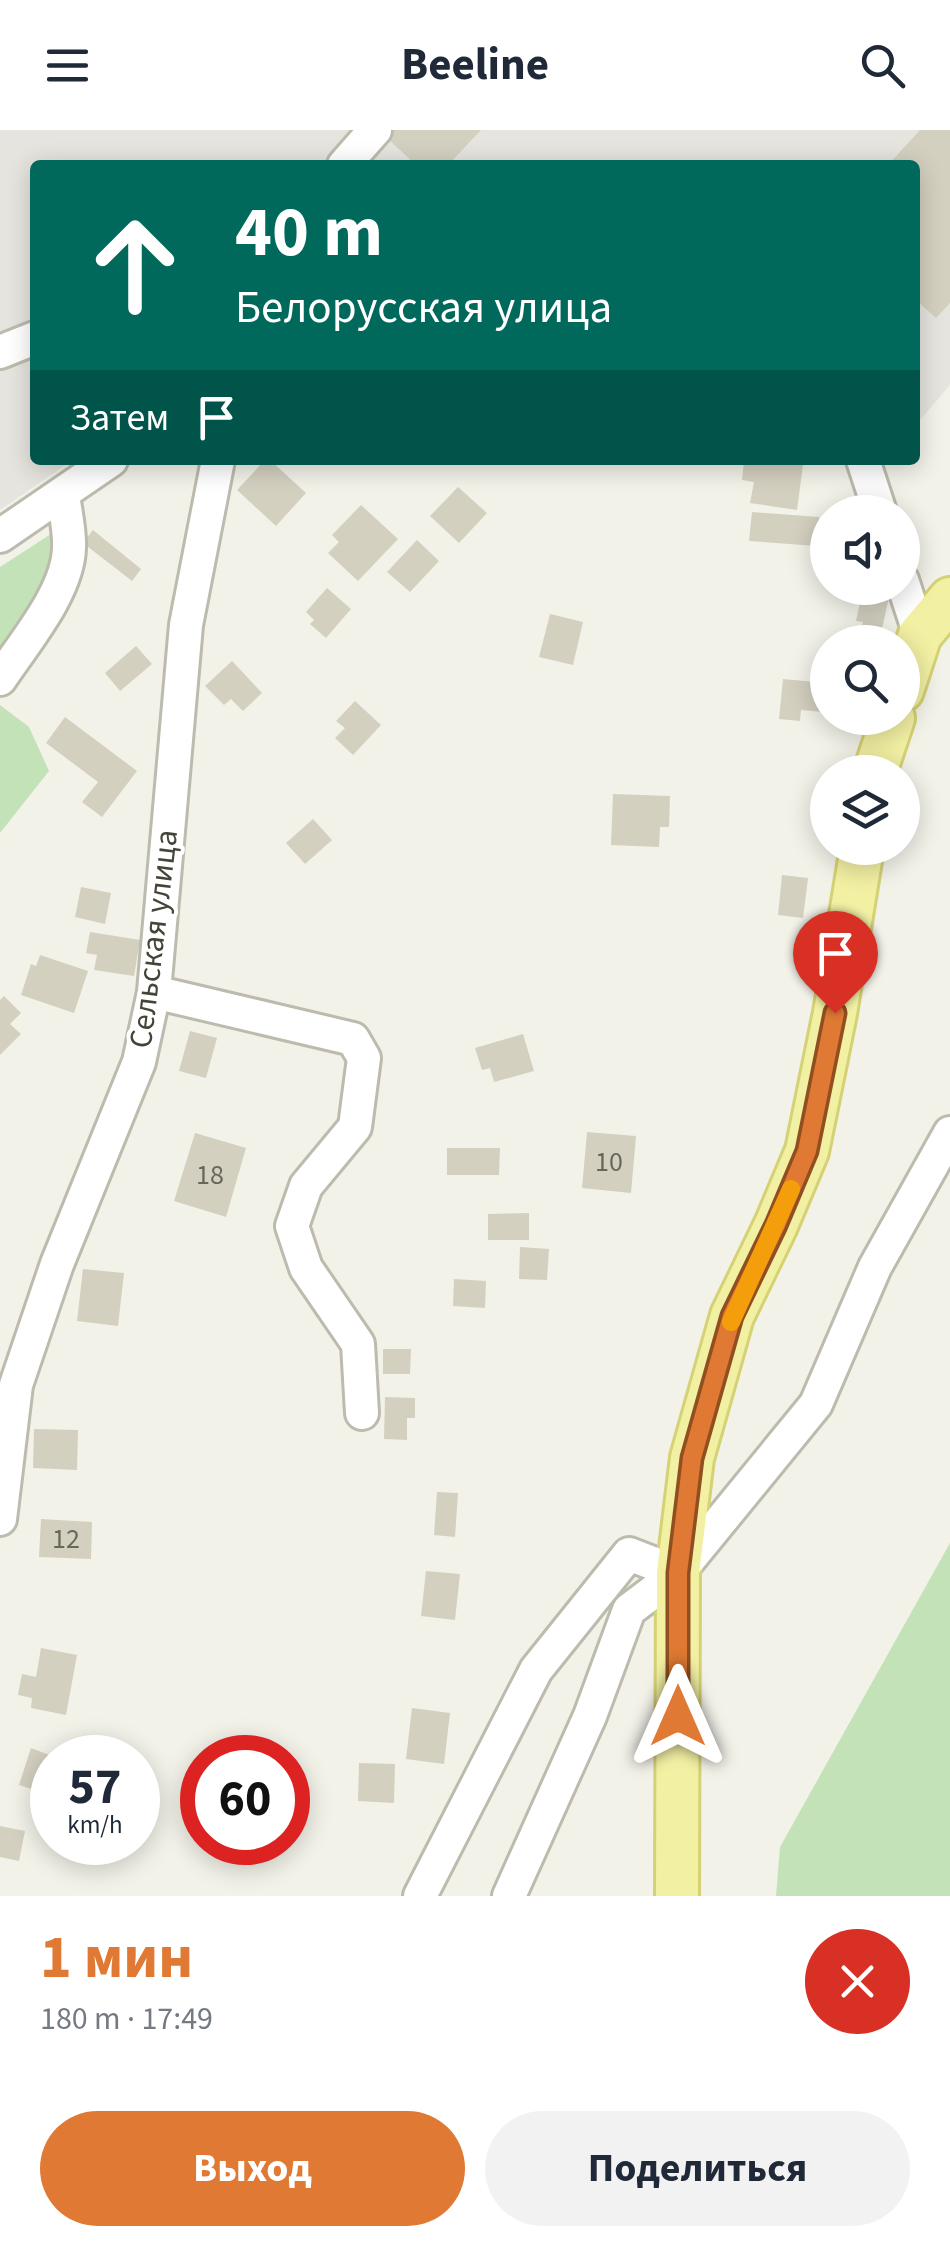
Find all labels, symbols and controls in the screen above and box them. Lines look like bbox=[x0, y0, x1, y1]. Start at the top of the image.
text: Beeline bbox=[401, 33, 549, 97]
icon: menu bbox=[40, 38, 95, 93]
icon: search bbox=[855, 38, 910, 93]
text: 40 m bbox=[235, 183, 383, 283]
icon: ahead bbox=[70, 200, 200, 330]
text: Белорусская улица bbox=[235, 276, 612, 340]
icon: arrive bbox=[189, 390, 244, 445]
text: Затем bbox=[70, 391, 169, 445]
map controls bbox=[810, 495, 920, 865]
button: sound bbox=[810, 495, 920, 605]
button: search bbox=[810, 625, 920, 735]
button: layers bbox=[810, 755, 920, 865]
street label: Сельская улица bbox=[118, 827, 190, 1051]
pin bbox=[793, 911, 878, 1014]
icon: arrive bbox=[808, 926, 863, 981]
house number: 10 bbox=[595, 1142, 623, 1182]
house number: 18 bbox=[196, 1155, 224, 1195]
house number: 12 bbox=[52, 1519, 80, 1559]
position arrow bbox=[626, 1664, 730, 1768]
speed limit sign: 60 bbox=[180, 1735, 310, 1865]
text: 57 bbox=[69, 1752, 121, 1823]
text: km/h bbox=[67, 1807, 123, 1843]
text: 1 мин bbox=[40, 1916, 193, 2001]
button: close bbox=[805, 1929, 910, 2034]
text: 180 m · 17:49 bbox=[40, 1996, 213, 2042]
button: Выход bbox=[40, 2111, 465, 2226]
button: Поделиться bbox=[485, 2111, 910, 2226]

